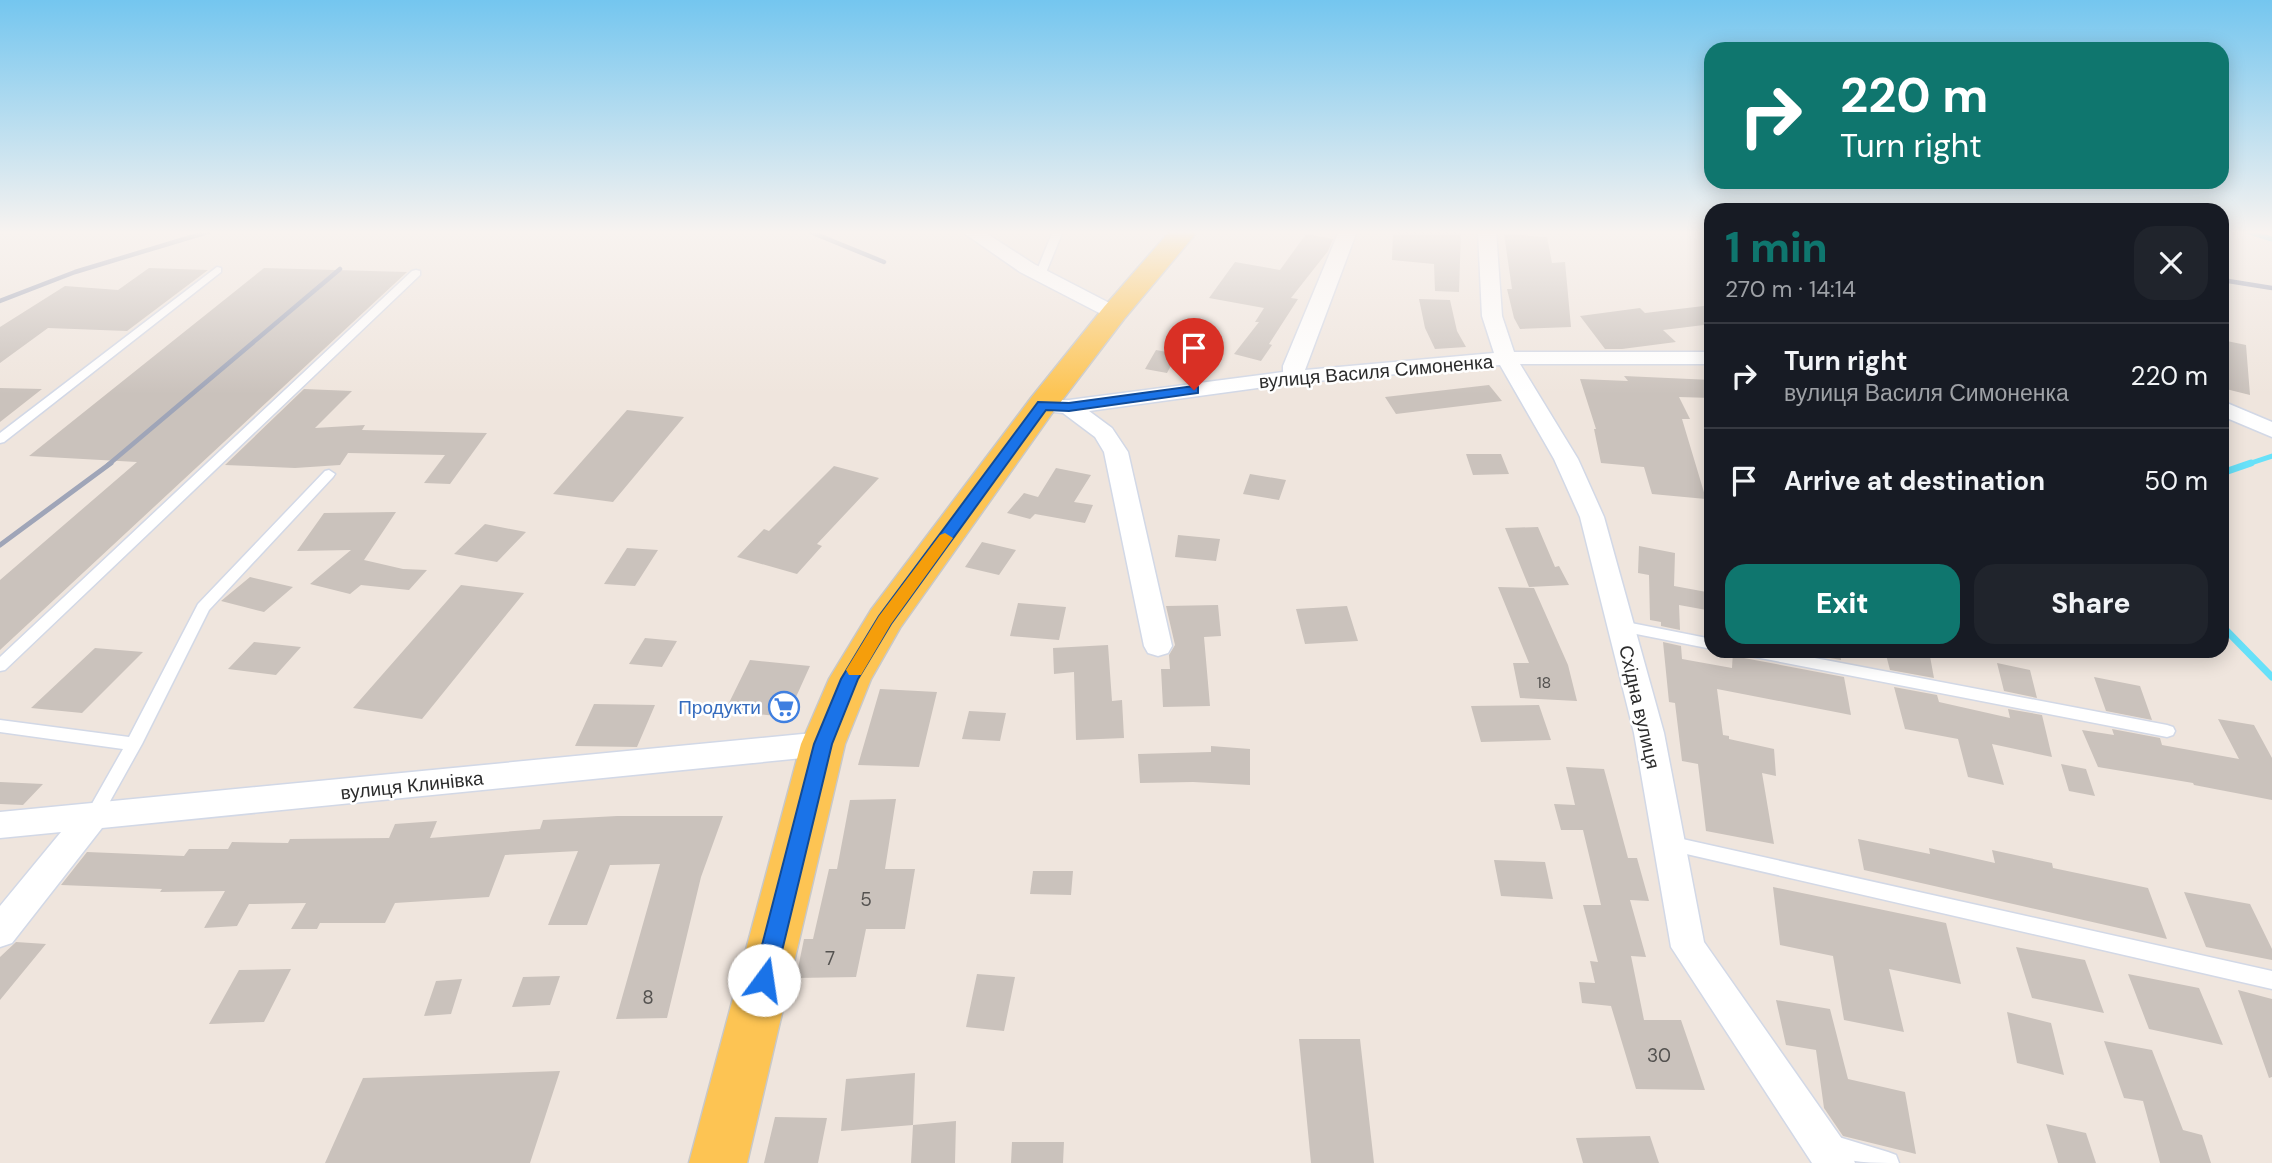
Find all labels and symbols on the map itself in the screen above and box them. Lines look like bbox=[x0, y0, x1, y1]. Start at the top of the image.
pin bbox=[1164, 318, 1224, 390]
street label: вулиця Василя Симоненка bbox=[1258, 349, 1495, 394]
street label: Східна вулиця bbox=[1613, 643, 1666, 771]
house number: 18 bbox=[1537, 672, 1551, 693]
supermarket icon: Продукти bbox=[767, 690, 801, 724]
place label: Продукти bbox=[678, 695, 761, 720]
street label: вулиця Клинівка bbox=[339, 766, 485, 805]
house number: 5 bbox=[860, 887, 872, 912]
position arrow bbox=[727, 943, 801, 1017]
house number: 7 bbox=[825, 946, 835, 971]
house number: 8 bbox=[642, 985, 654, 1010]
house number: 30 bbox=[1647, 1043, 1671, 1068]

